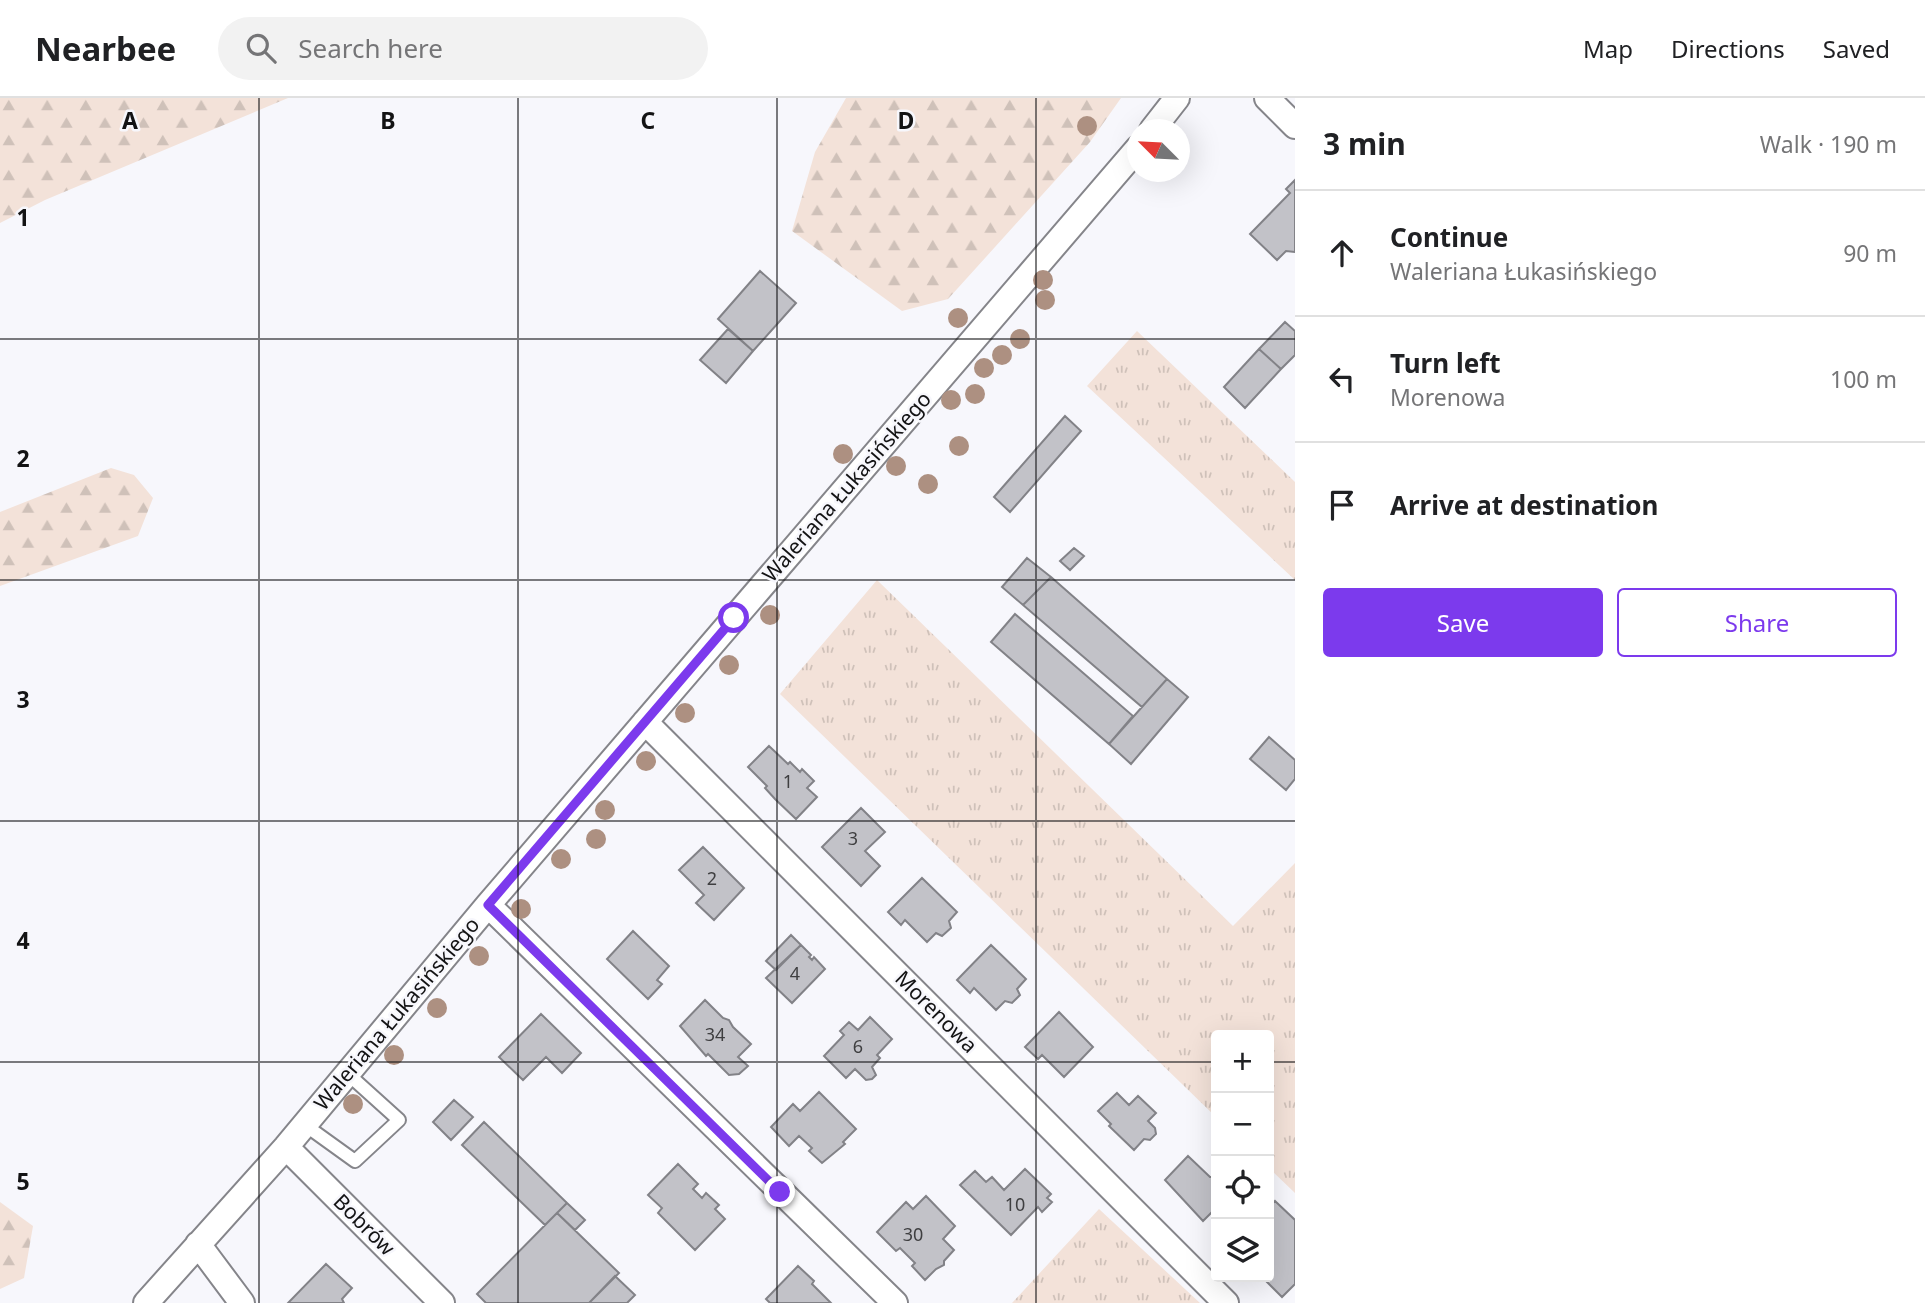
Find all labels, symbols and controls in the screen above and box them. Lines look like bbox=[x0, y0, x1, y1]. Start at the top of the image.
search box bbox=[218, 17, 708, 80]
text: Nearbee bbox=[35, 26, 176, 71]
icon: search bbox=[242, 29, 280, 67]
text: Search here bbox=[298, 30, 443, 66]
text: Map bbox=[1583, 32, 1633, 65]
text: Directions bbox=[1671, 32, 1785, 65]
text: Saved bbox=[1823, 32, 1890, 65]
text: A bbox=[122, 104, 138, 136]
text: B bbox=[380, 104, 396, 136]
text: C bbox=[641, 104, 656, 136]
text: D bbox=[898, 104, 914, 136]
north arrow bbox=[1127, 119, 1190, 182]
text: 3 min bbox=[1323, 123, 1406, 164]
text: Walk · 190 m bbox=[1760, 128, 1897, 160]
text: 1 bbox=[16, 201, 30, 233]
text: Continue bbox=[1390, 219, 1508, 255]
icon: ahead bbox=[1323, 234, 1361, 272]
text: 90 m bbox=[1843, 237, 1897, 269]
text: Waleriana Łukasińskiego bbox=[1390, 255, 1657, 287]
text: Turn left bbox=[1390, 345, 1501, 381]
icon: left bbox=[1323, 360, 1361, 398]
text: 100 m bbox=[1830, 363, 1897, 395]
text: Morenowa bbox=[1390, 381, 1505, 413]
street label: Waleriana Łukasińskiego bbox=[756, 385, 937, 588]
text: 2 bbox=[16, 442, 30, 474]
icon: arrive bbox=[1323, 486, 1361, 524]
text: Arrive at destination bbox=[1390, 487, 1659, 523]
button: Save bbox=[1323, 588, 1603, 657]
button: Share bbox=[1617, 588, 1897, 657]
route start bbox=[718, 602, 749, 633]
text: 3 bbox=[16, 683, 30, 715]
house number: 1 bbox=[783, 769, 793, 793]
house number: 3 bbox=[848, 826, 858, 850]
house number: 2 bbox=[707, 866, 717, 890]
street label: Waleriana Łukasińskiego bbox=[307, 911, 485, 1116]
text: 4 bbox=[16, 924, 30, 956]
house number: 4 bbox=[790, 961, 800, 985]
street label: Morenowa bbox=[890, 964, 984, 1058]
house number: 34 bbox=[705, 1022, 725, 1046]
map controls bbox=[1211, 1030, 1274, 1282]
button: + bbox=[1211, 1030, 1274, 1093]
house number: 6 bbox=[853, 1034, 863, 1058]
button: − bbox=[1211, 1093, 1274, 1156]
button: locate bbox=[1211, 1156, 1274, 1219]
text: 5 bbox=[16, 1165, 30, 1197]
route end bbox=[764, 1176, 795, 1207]
street label: Bobrów bbox=[328, 1187, 402, 1262]
house number: 10 bbox=[1005, 1192, 1025, 1216]
button: layers bbox=[1211, 1219, 1274, 1282]
house number: 30 bbox=[903, 1222, 923, 1246]

